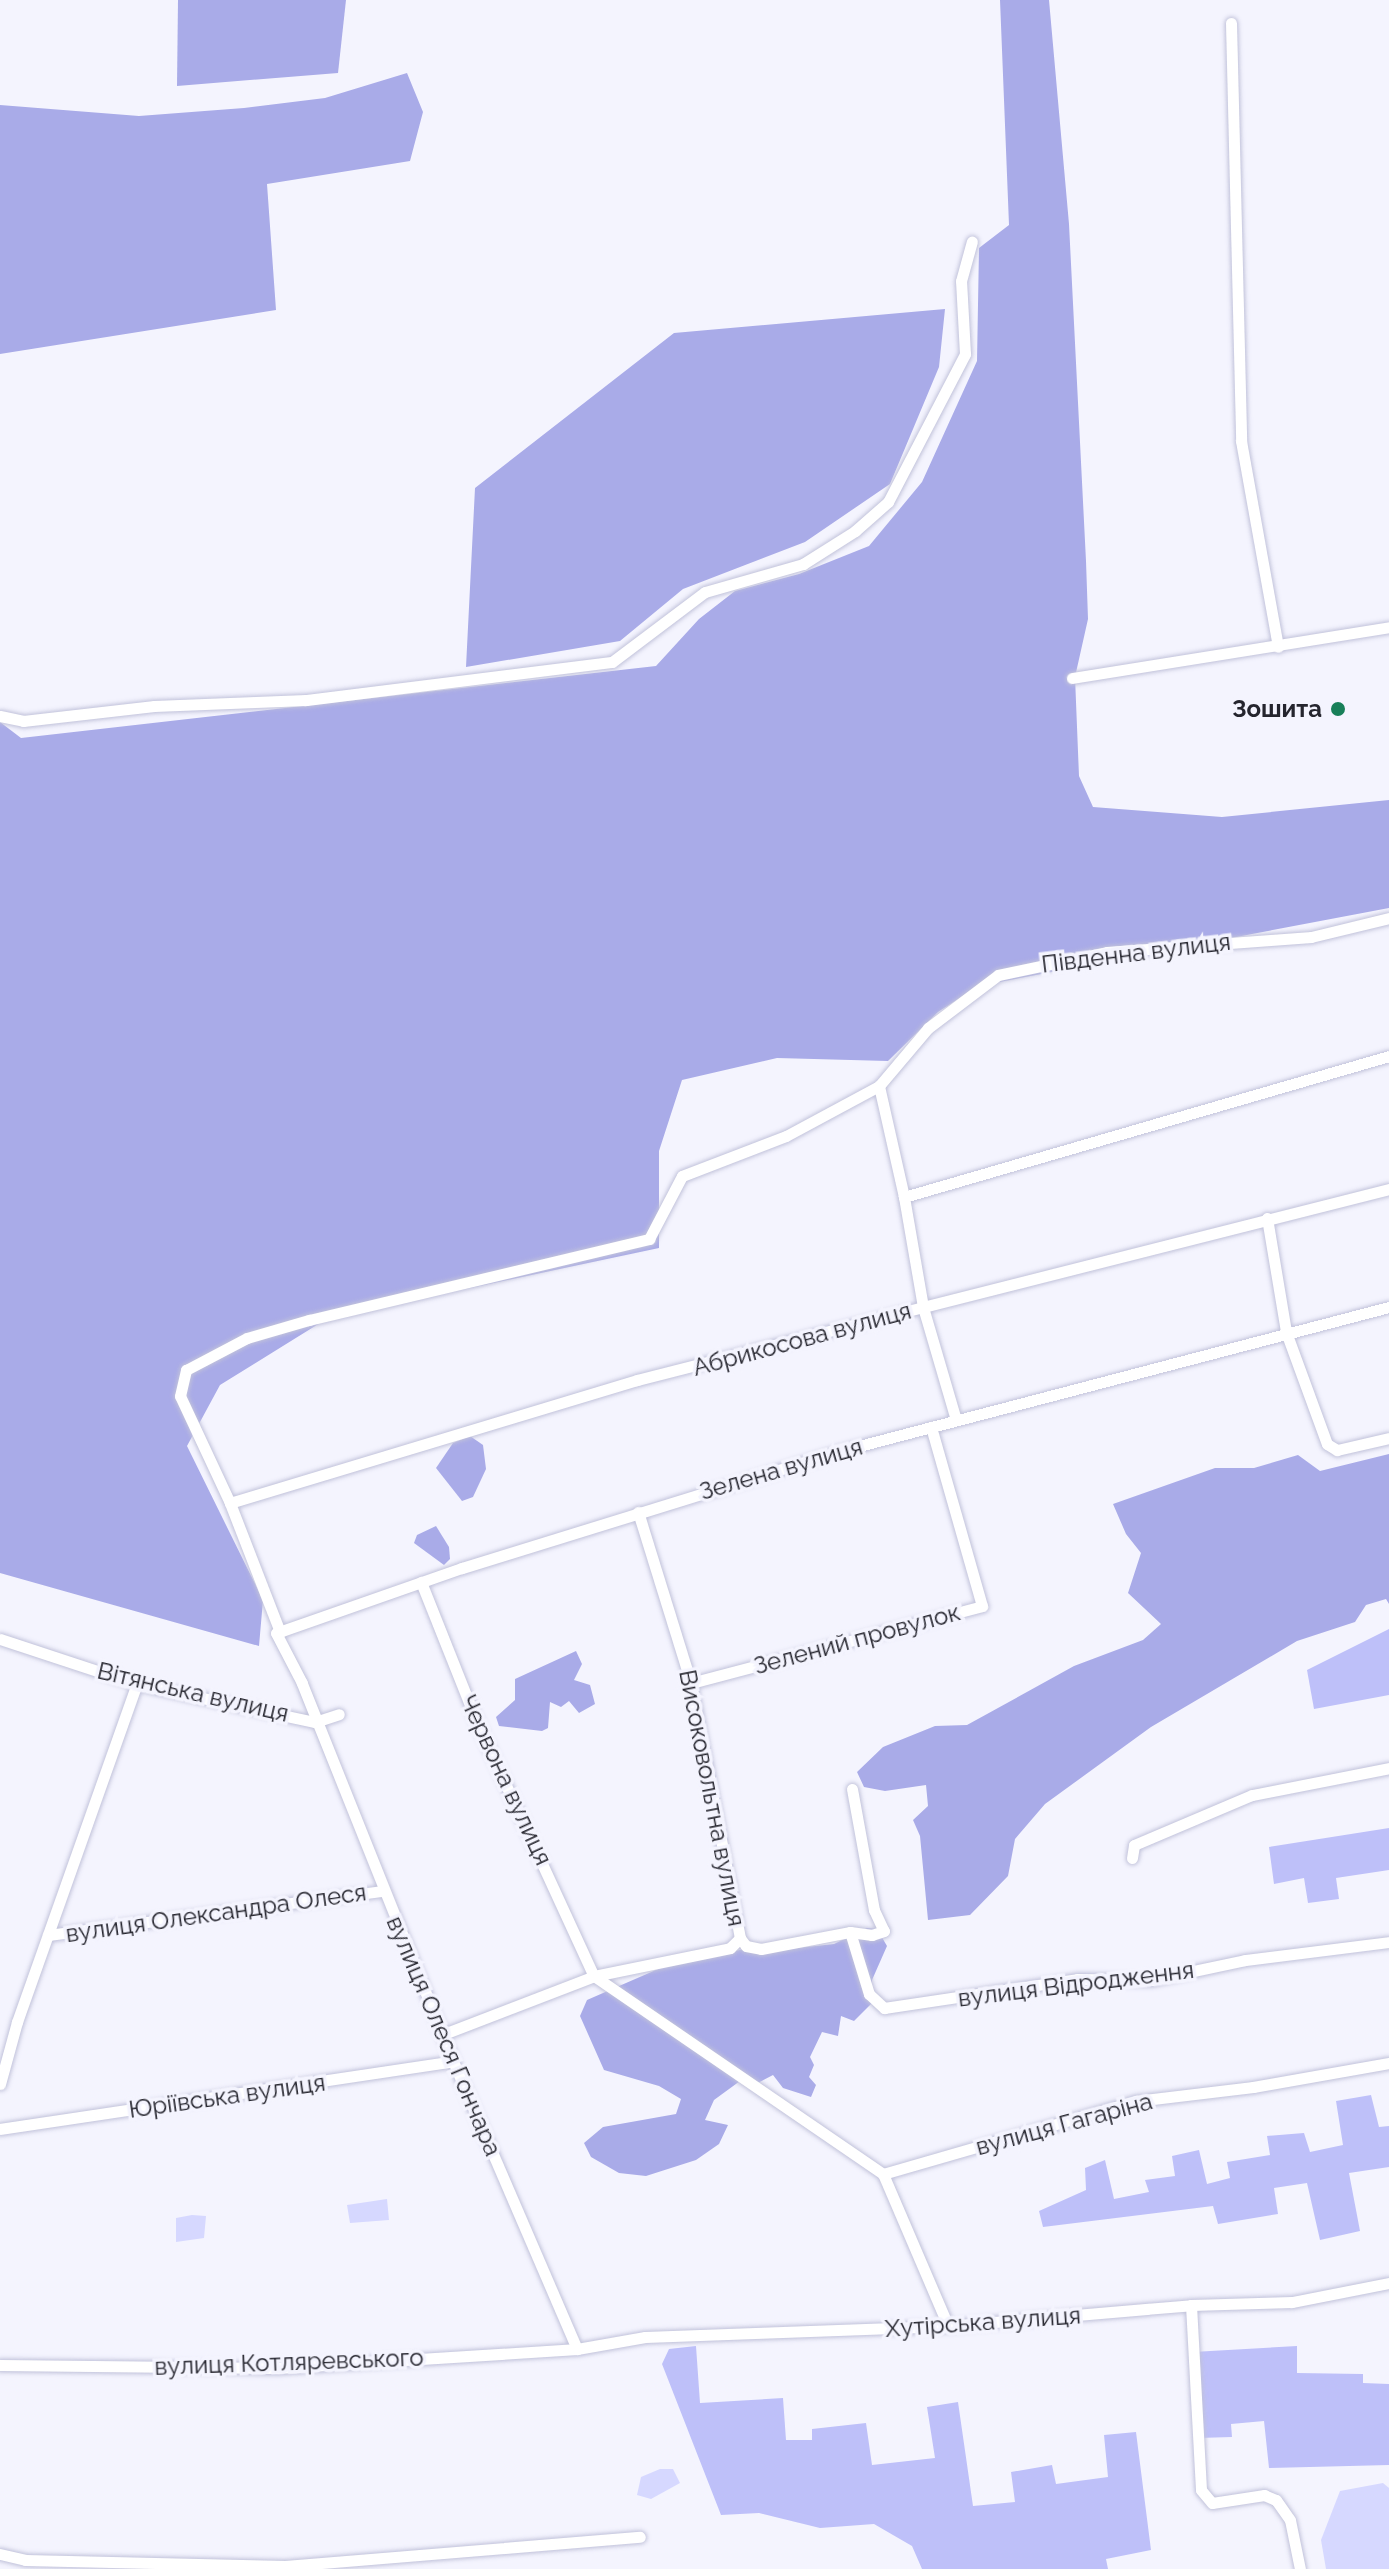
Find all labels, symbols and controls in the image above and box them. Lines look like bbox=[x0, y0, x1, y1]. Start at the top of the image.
place label: Зошита bbox=[1232, 695, 1322, 723]
marker: Зошита bbox=[1329, 700, 1347, 718]
street label: Південна вулиця bbox=[1040, 927, 1232, 979]
street label: Абрикосова вулиця bbox=[690, 1296, 914, 1382]
street label: Зелена вулиця bbox=[696, 1432, 866, 1506]
street label: Зелений провулок bbox=[751, 1598, 963, 1680]
street label: Вітянська вулиця bbox=[95, 1656, 291, 1728]
street label: Високовольтна вулиця bbox=[673, 1667, 751, 1929]
street label: Червона вулиця bbox=[454, 1690, 558, 1870]
street label: вулиця Олександра Олеся bbox=[64, 1878, 368, 1948]
street label: вулиця Олеся Гончара bbox=[380, 1912, 508, 2160]
street label: вулиця Відродження bbox=[956, 1955, 1196, 2013]
street label: Юріївська вулиця bbox=[127, 2068, 327, 2124]
street label: вулиця Гагаріна bbox=[973, 2087, 1155, 2161]
street label: Хутірська вулиця bbox=[884, 2301, 1082, 2343]
street label: вулиця Котляревського bbox=[154, 2343, 424, 2381]

